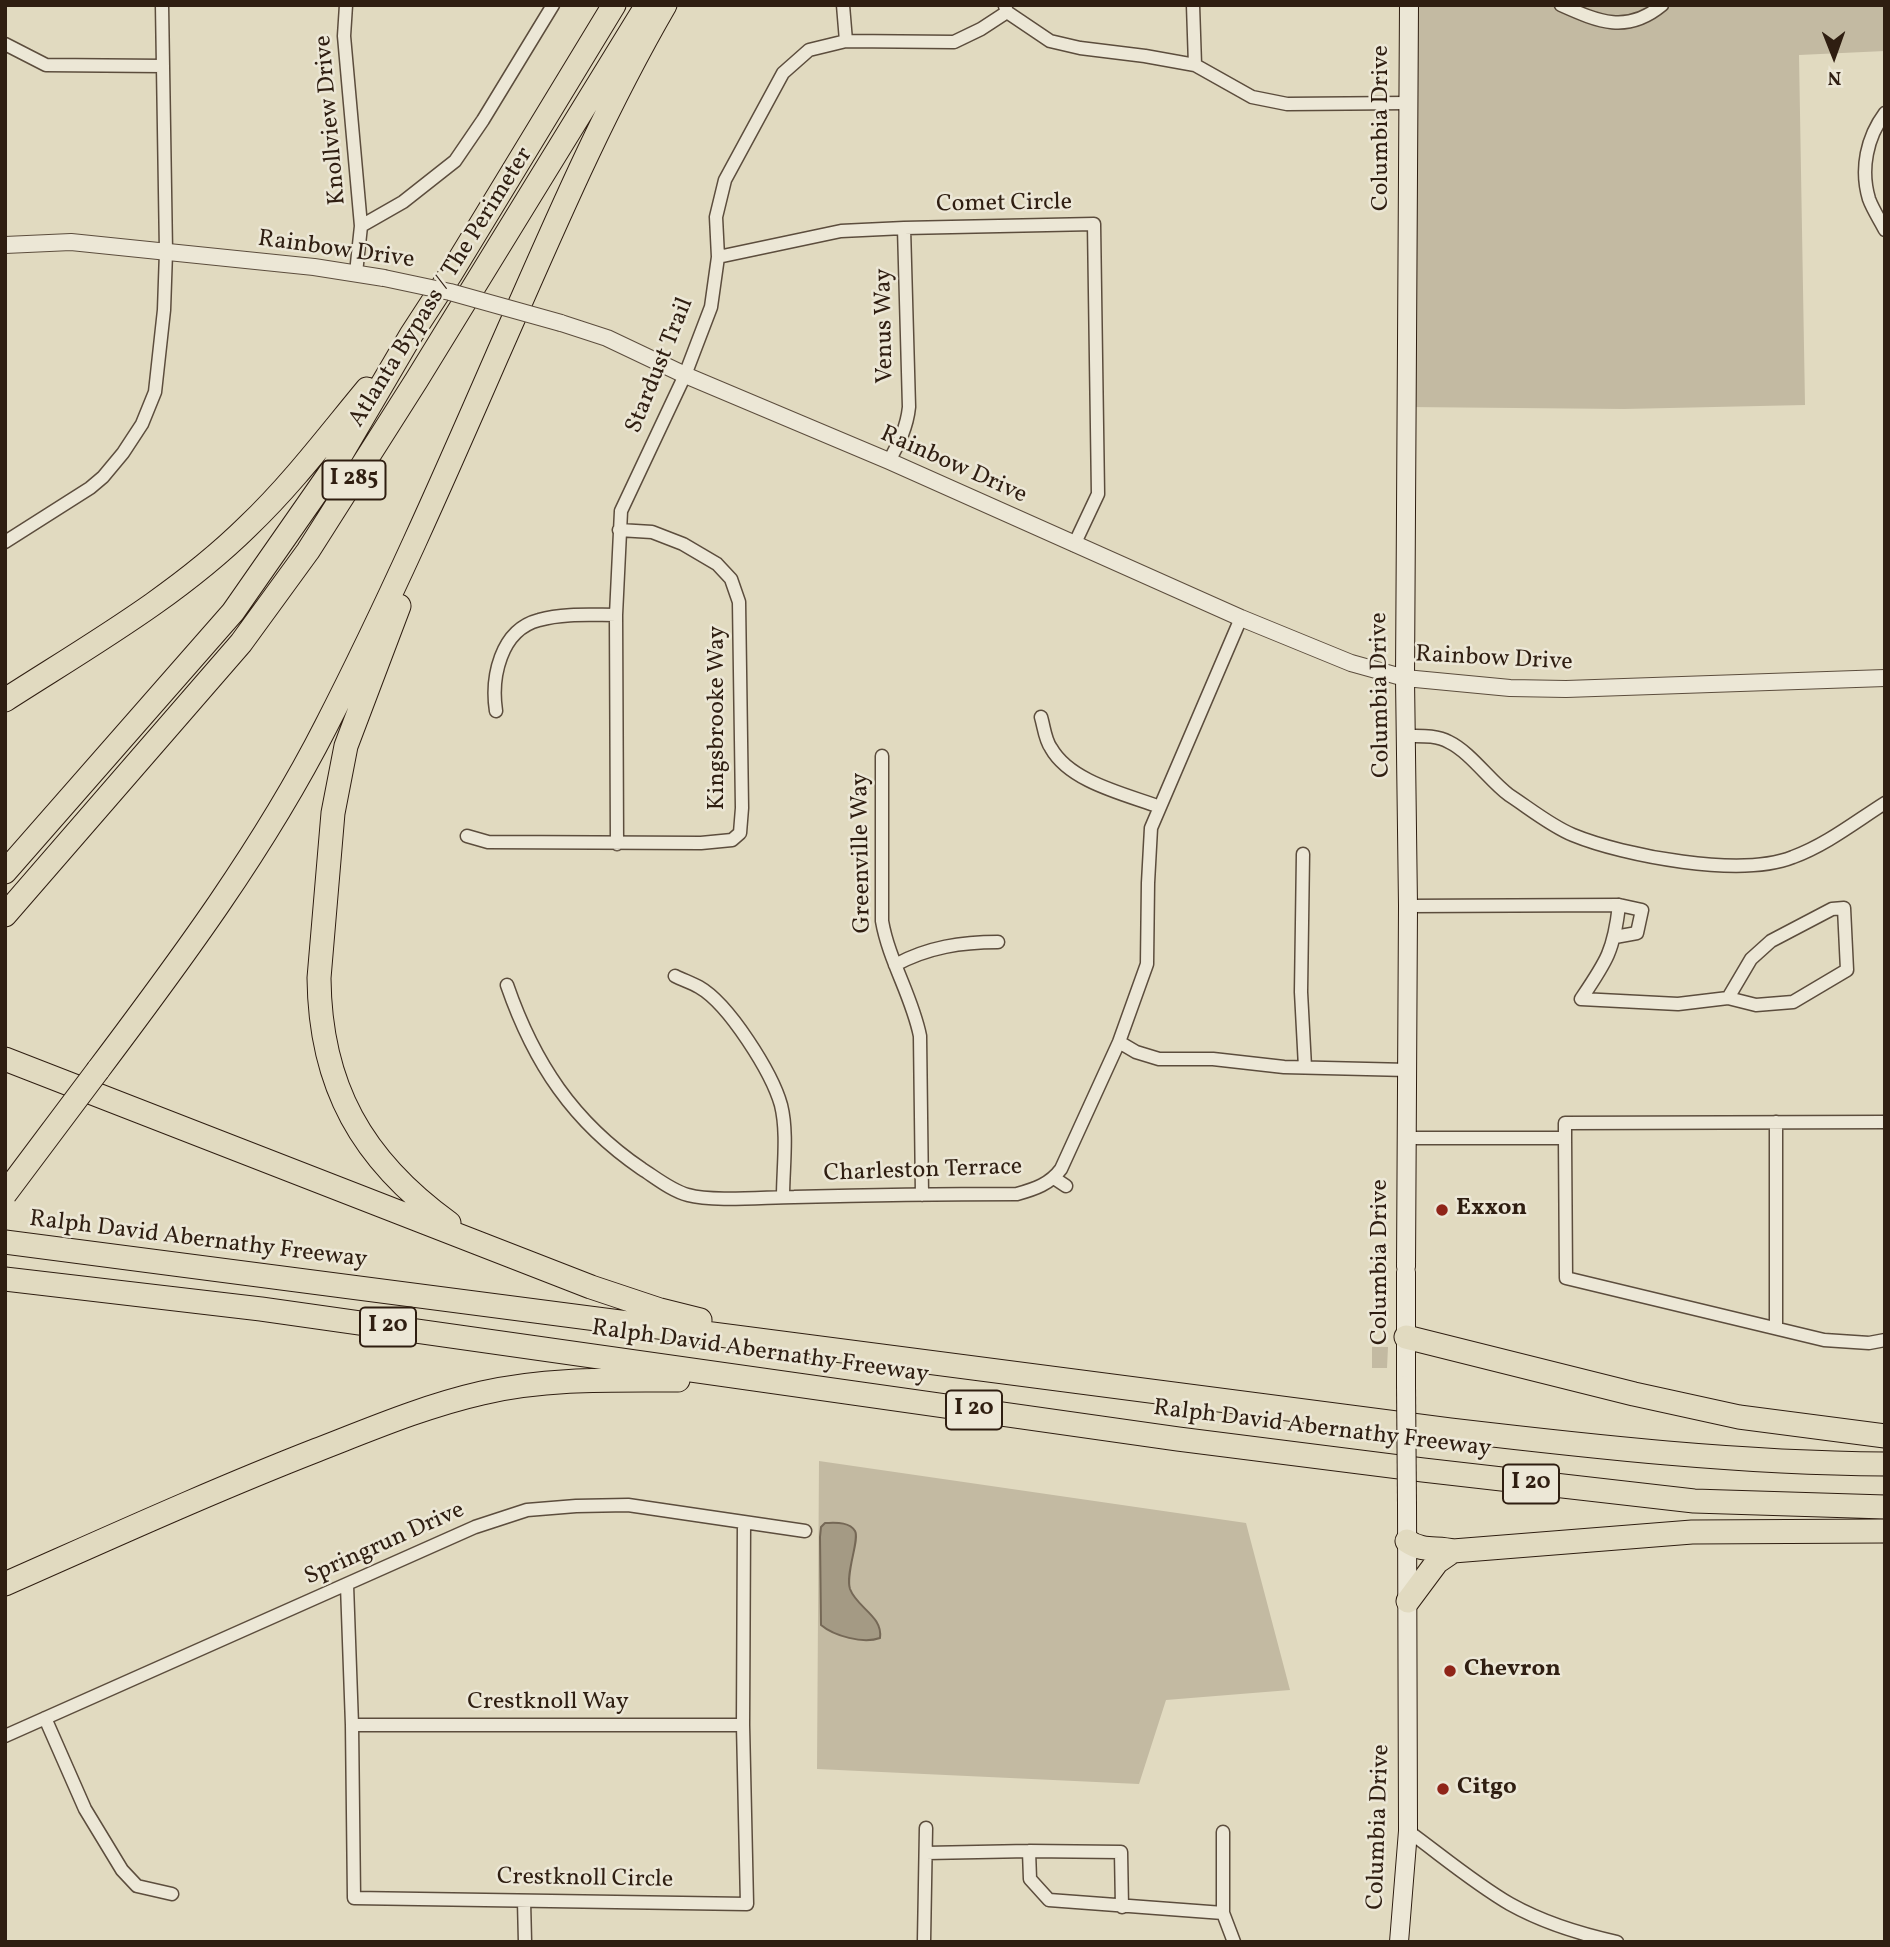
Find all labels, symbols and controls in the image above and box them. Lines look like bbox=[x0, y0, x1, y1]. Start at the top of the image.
north arrow bbox=[1799, 21, 1869, 91]
street label: Knollview Drive bbox=[310, 34, 354, 206]
street label: Columbia Drive bbox=[1369, 45, 1397, 211]
text: N bbox=[1827, 64, 1841, 90]
street label: Atlanta Bypass / The Perimeter bbox=[344, 143, 540, 433]
street label: Comet Circle bbox=[936, 189, 1072, 221]
street label: Rainbow Drive bbox=[256, 226, 416, 276]
street label: Venus Way bbox=[871, 268, 901, 384]
street label: Stardust Trail bbox=[621, 294, 701, 438]
street label: Rainbow Drive bbox=[875, 421, 1031, 511]
road number: I 285 bbox=[322, 460, 386, 500]
street label: Columbia Drive bbox=[1366, 612, 1398, 778]
street label: Kingsbrooke Way bbox=[705, 626, 733, 810]
street label: Rainbow Drive bbox=[1415, 641, 1573, 679]
street label: Greenville Way bbox=[847, 772, 879, 934]
street label: Charleston Terrace bbox=[823, 1154, 1023, 1190]
street label: Columbia Drive bbox=[1368, 1179, 1396, 1345]
place label: Exxon bbox=[1456, 1196, 1527, 1224]
marker: Exxon bbox=[1434, 1202, 1450, 1218]
street label: Ralph David Abernathy Freeway bbox=[27, 1206, 369, 1276]
road number: I 20 bbox=[360, 1308, 416, 1346]
street label: Ralph David Abernathy Freeway bbox=[590, 1315, 930, 1391]
road number: I 20 bbox=[946, 1390, 1002, 1429]
street label: Ralph David Abernathy Freeway bbox=[1151, 1395, 1493, 1465]
road number: I 20 bbox=[1503, 1464, 1559, 1504]
street label: Springrun Drive bbox=[300, 1497, 470, 1593]
place label: Chevron bbox=[1464, 1657, 1561, 1685]
marker: Chevron bbox=[1442, 1663, 1458, 1679]
street label: Crestknoll Way bbox=[467, 1690, 629, 1718]
street label: Columbia Drive bbox=[1363, 1744, 1397, 1910]
place label: Citgo bbox=[1457, 1775, 1517, 1803]
marker: Citgo bbox=[1435, 1781, 1451, 1797]
street label: Crestknoll Circle bbox=[497, 1864, 673, 1896]

